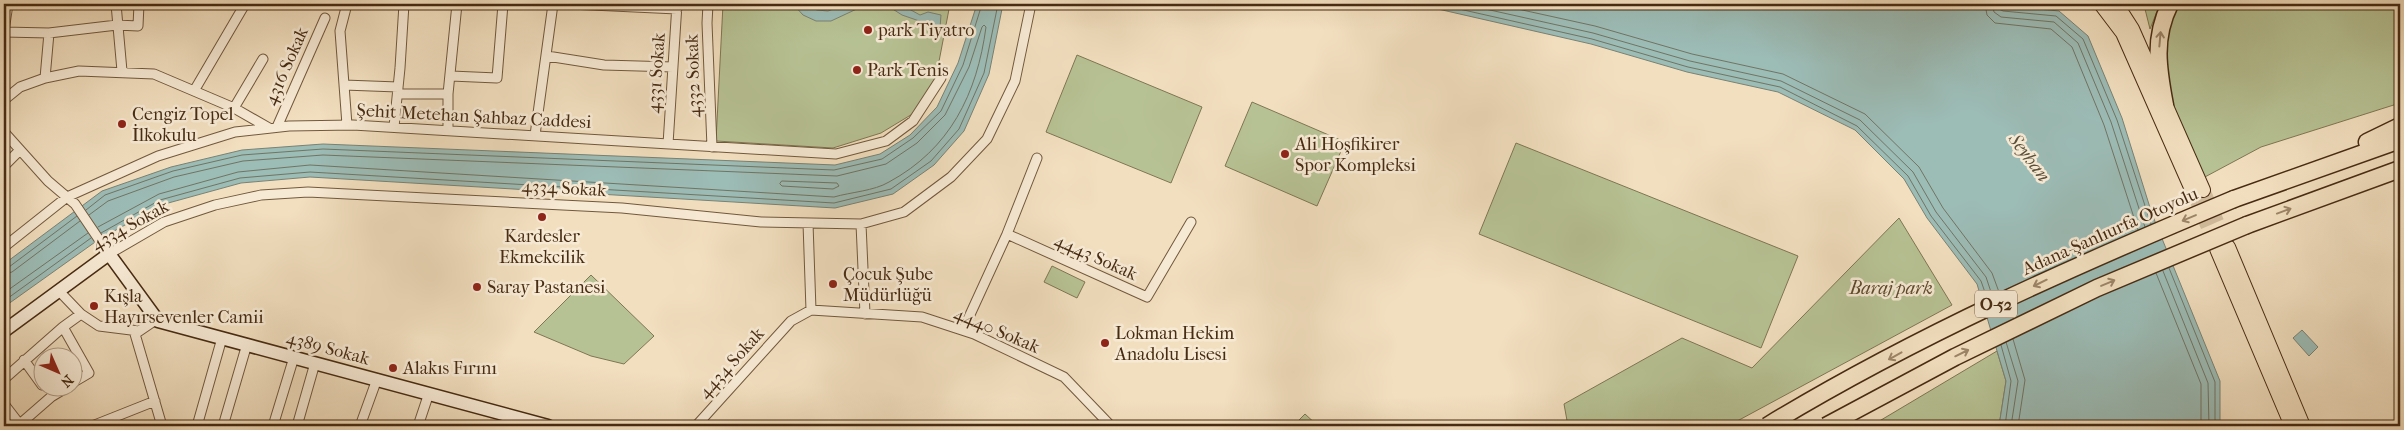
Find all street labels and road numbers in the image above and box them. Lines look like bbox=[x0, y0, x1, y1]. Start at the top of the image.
street label: 4316 Sokak bbox=[260, 23, 313, 108]
street label: 4331 Sokak bbox=[643, 31, 670, 114]
street label: 4332 Sokak bbox=[682, 33, 705, 118]
street label: Şehit Metehan Şahbaz Caddesi bbox=[356, 100, 593, 133]
street label: 4334 Sokak bbox=[521, 176, 608, 201]
street label: Adana-Şanlıurfa Otoyolu bbox=[2018, 183, 2201, 280]
street label: 4334 Sokak bbox=[88, 195, 173, 255]
street label: 4443 Sokak bbox=[1051, 230, 1141, 285]
road number: O-52 bbox=[1975, 290, 2017, 318]
street label: 4440 Sokak bbox=[951, 303, 1043, 358]
street label: 4434 Sokak bbox=[694, 323, 769, 403]
street label: 4389 Sokak bbox=[284, 327, 373, 370]

